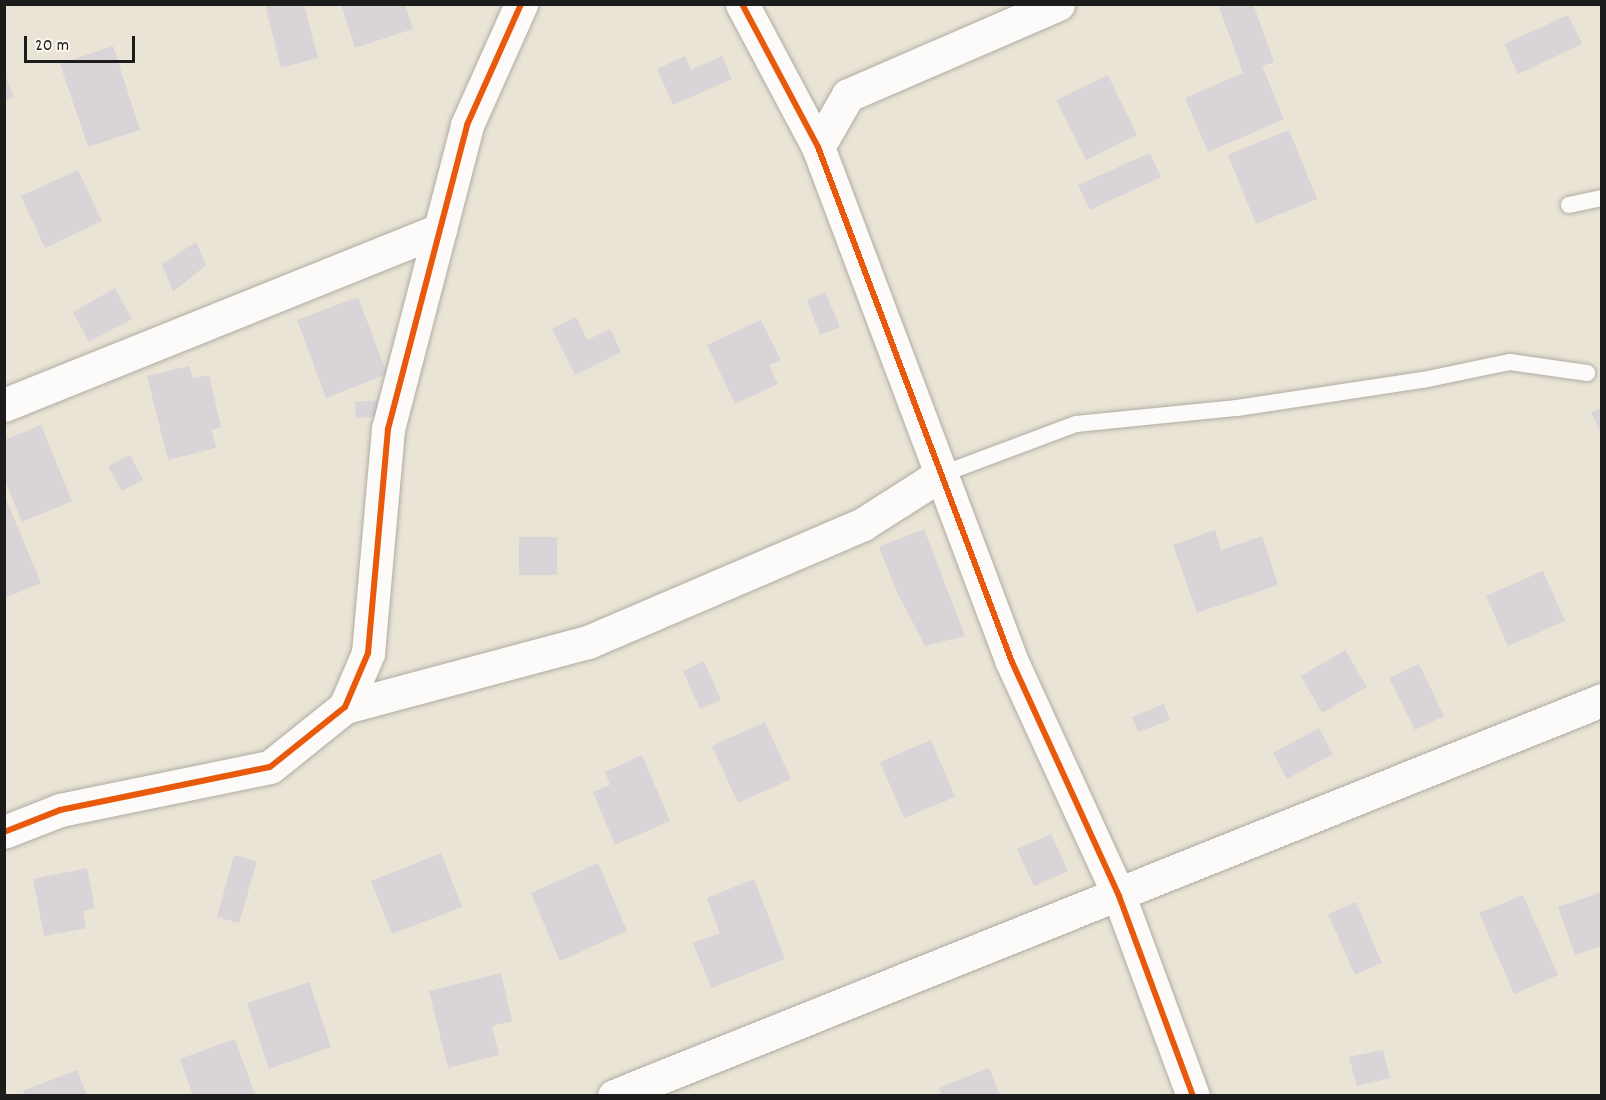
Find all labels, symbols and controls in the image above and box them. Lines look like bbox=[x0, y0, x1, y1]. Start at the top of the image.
scale bar bbox=[27, 24, 138, 62]
text: 20 m bbox=[35, 34, 69, 59]

